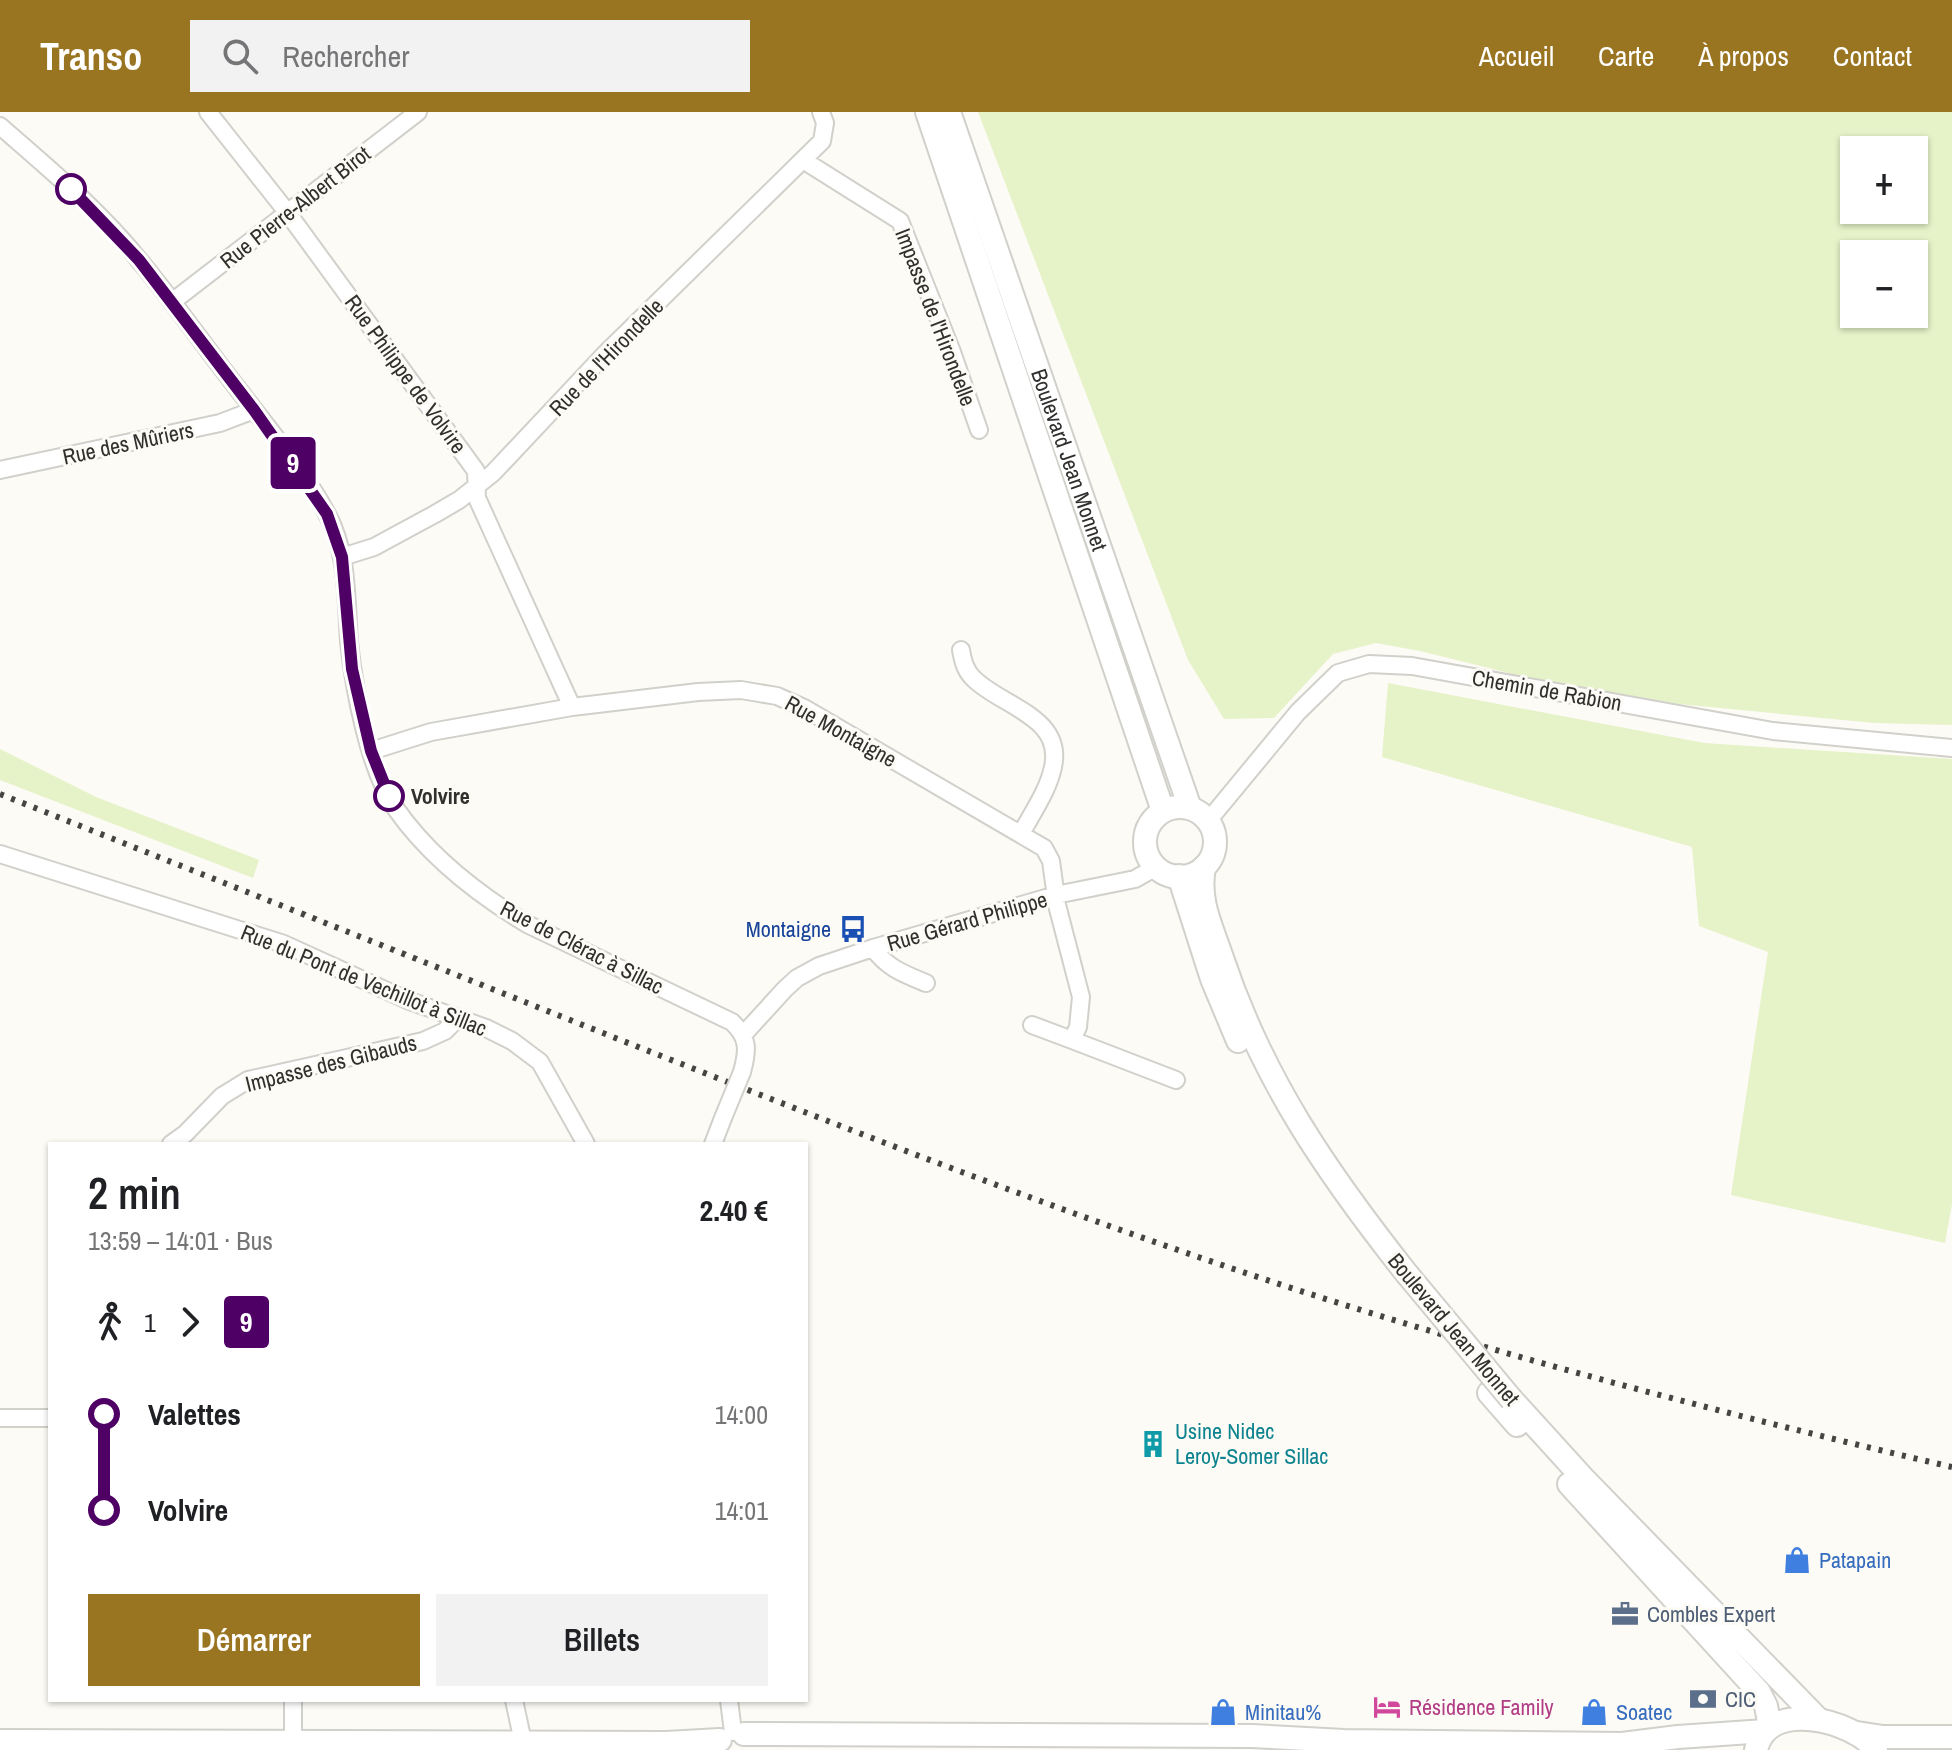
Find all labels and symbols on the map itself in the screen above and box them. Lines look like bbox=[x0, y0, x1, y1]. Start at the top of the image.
street label: Rue Pierre-Albert Birot bbox=[213, 139, 377, 275]
unlabelled marker bbox=[56, 174, 86, 204]
street label: Impasse de l'Hirondelle bbox=[888, 224, 984, 410]
street label: Rue Philippe de Volvire bbox=[338, 289, 474, 459]
street label: Rue de l'Hirondelle bbox=[542, 292, 670, 422]
street label: Boulevard Jean Monnet bbox=[1024, 365, 1115, 555]
street label: Rue des Mûriers bbox=[60, 414, 196, 472]
line badge: 9 bbox=[267, 437, 319, 489]
street label: Chemin de Rabion bbox=[1470, 662, 1624, 718]
street label: Rue Montaigne bbox=[780, 688, 902, 774]
marker: Volvire bbox=[374, 781, 404, 811]
place label: Volvire bbox=[411, 781, 470, 811]
street label: Rue Gérard Philippe bbox=[883, 884, 1051, 958]
street label: Rue de Clérac à Sillac bbox=[495, 893, 669, 1001]
place label: Montaigne bbox=[746, 914, 831, 944]
bus stop icon: Montaigne bbox=[838, 914, 868, 944]
street label: Rue du Pont de Vechillot à Sillac bbox=[237, 917, 491, 1043]
street label: Impasse des Gibauds bbox=[242, 1027, 420, 1099]
street label: Boulevard Jean Monnet bbox=[1381, 1246, 1527, 1412]
place label: Usine Nidec Leroy-Somer Sillac bbox=[1175, 1416, 1328, 1471]
building icon: Usine Nidec Leroy-Somer Sillac bbox=[1138, 1429, 1168, 1459]
shop icon: Patapain bbox=[1782, 1545, 1812, 1575]
place label: Patapain bbox=[1819, 1545, 1891, 1575]
office icon: Combles Expert bbox=[1610, 1599, 1640, 1629]
place label: Combles Expert bbox=[1647, 1599, 1775, 1629]
bank icon: CIC bbox=[1688, 1684, 1718, 1714]
place label: CIC bbox=[1725, 1684, 1756, 1714]
hotel icon: Résidence Family bbox=[1372, 1692, 1402, 1722]
place label: Résidence Family bbox=[1409, 1692, 1554, 1722]
shop icon: Minitau% bbox=[1208, 1697, 1238, 1727]
place label: Minitau% bbox=[1245, 1697, 1321, 1727]
shop icon: Soatec bbox=[1579, 1697, 1609, 1727]
place label: Soatec bbox=[1616, 1697, 1672, 1727]

